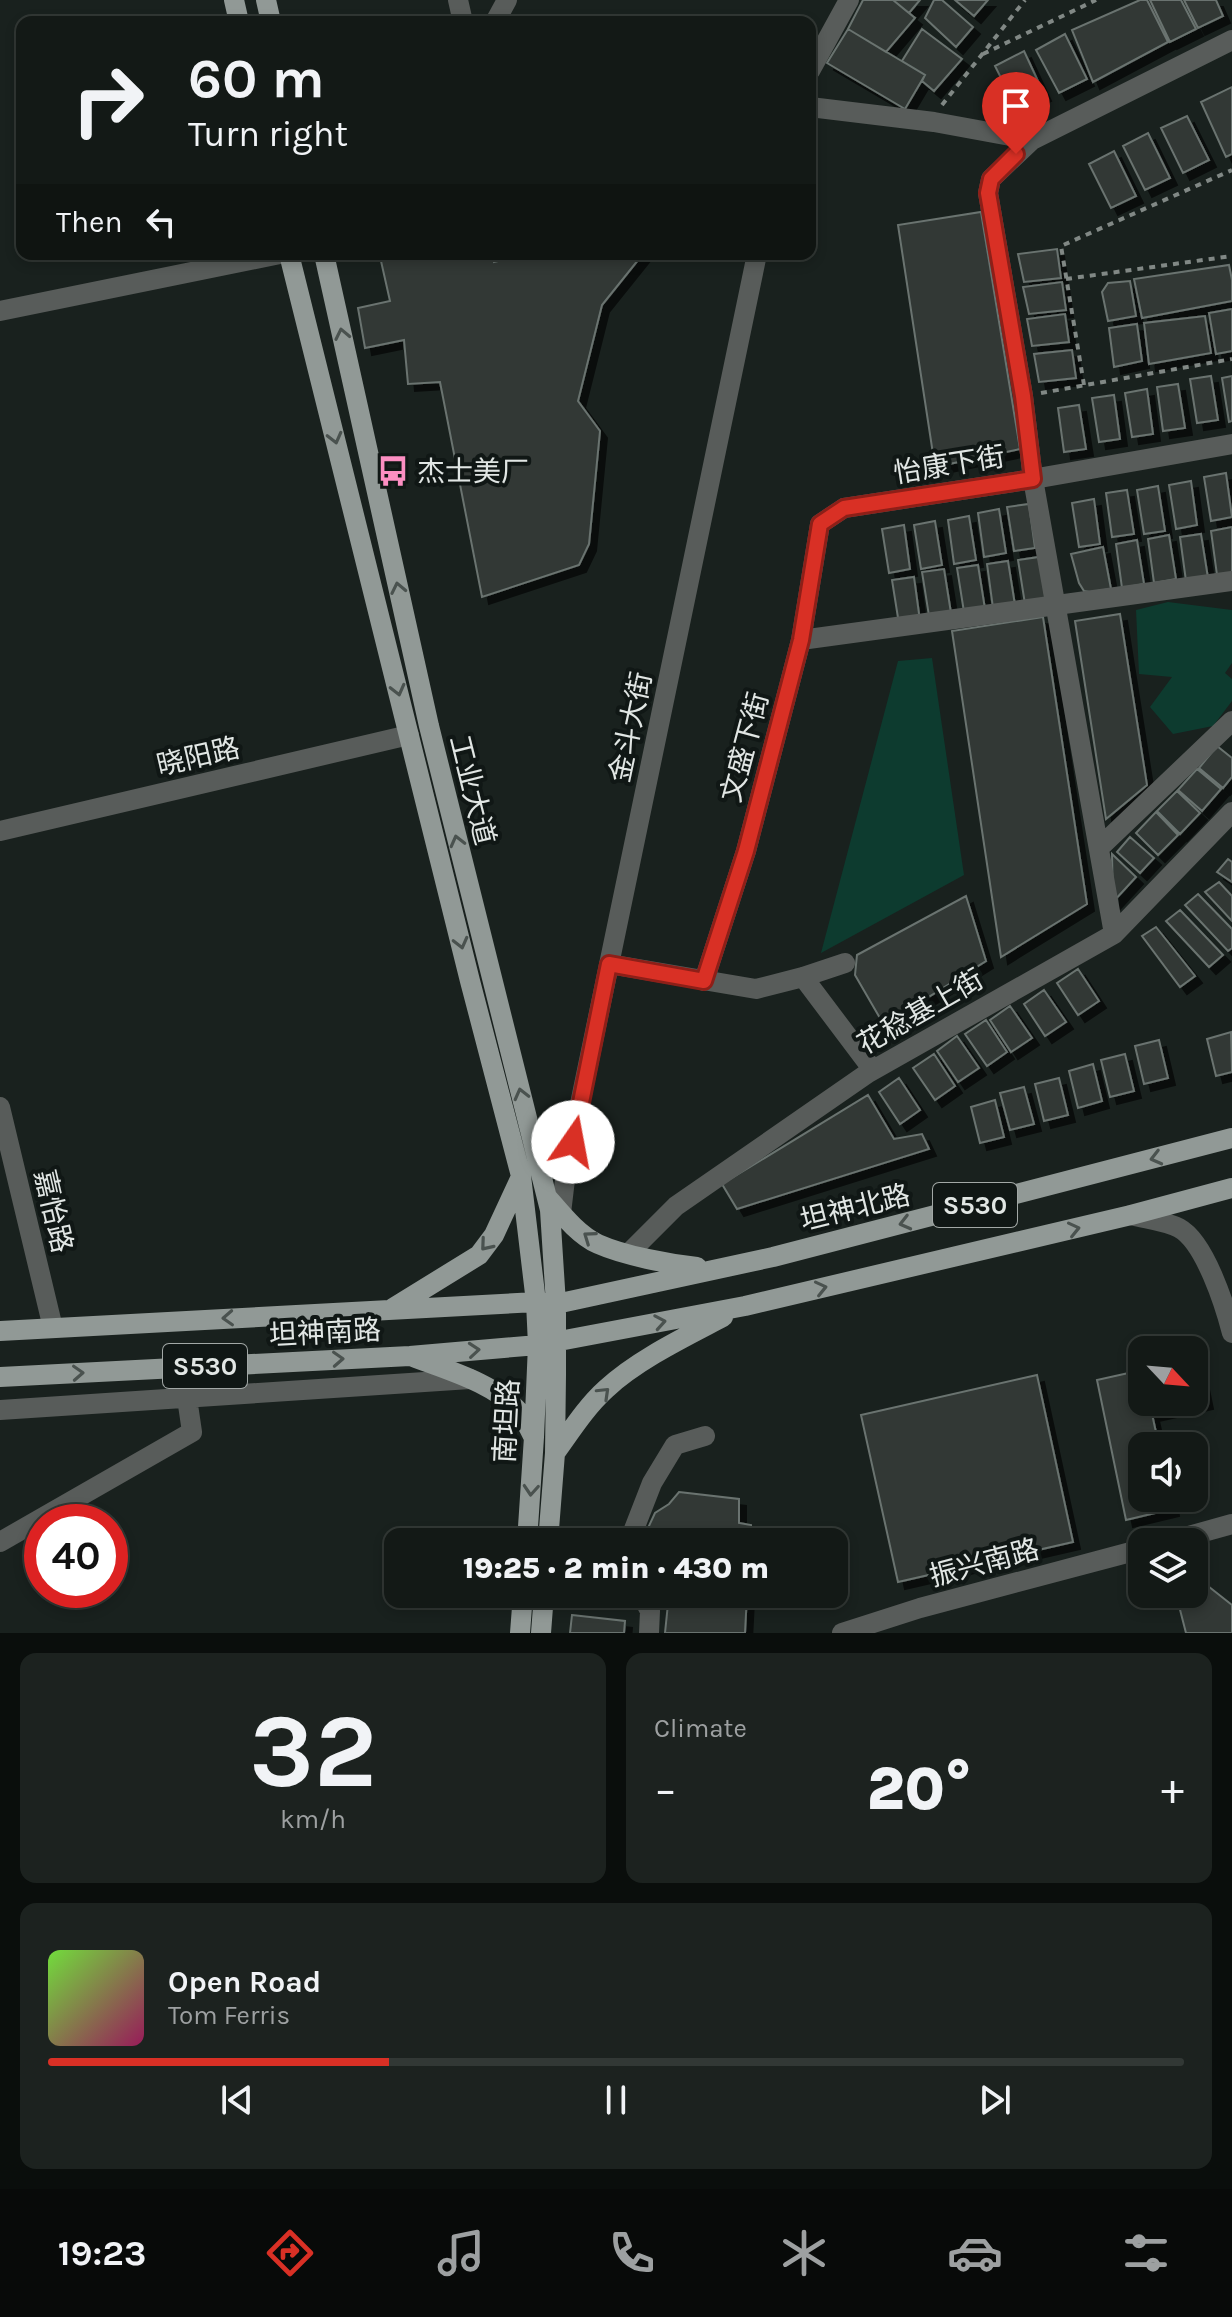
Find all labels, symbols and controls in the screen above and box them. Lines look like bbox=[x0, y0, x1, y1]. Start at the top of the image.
text: 60 m bbox=[188, 46, 325, 111]
icon: right bbox=[56, 48, 160, 152]
pin bbox=[982, 72, 1050, 154]
icon: arrive bbox=[994, 84, 1038, 128]
text: Turn right bbox=[188, 113, 348, 155]
icon: left bbox=[139, 200, 183, 244]
text: Then bbox=[56, 204, 123, 240]
one-way arrow bbox=[334, 328, 351, 342]
one-way arrow bbox=[325, 431, 342, 445]
street label: 怡康下街 bbox=[891, 439, 1007, 490]
bus stop icon: 杰士美厂 bbox=[376, 454, 410, 488]
place label: 杰士美厂 bbox=[417, 455, 529, 488]
one-way arrow bbox=[390, 582, 407, 596]
street label: 金斗大街 bbox=[603, 669, 658, 785]
one-way arrow bbox=[389, 683, 406, 697]
street label: 文盛下街 bbox=[714, 689, 775, 805]
street label: 晓阳路 bbox=[153, 731, 243, 782]
street label: 工业大道 bbox=[443, 732, 502, 848]
one-way arrow bbox=[450, 835, 467, 849]
one-way arrow bbox=[451, 935, 468, 949]
street label: 花稔基上街 bbox=[851, 962, 989, 1061]
one-way arrow bbox=[513, 1087, 530, 1101]
position arrow bbox=[531, 1100, 615, 1184]
one-way arrow bbox=[1150, 1148, 1164, 1165]
street label: 嘉怡路 bbox=[28, 1166, 79, 1256]
street label: 坦神北路 bbox=[797, 1178, 913, 1237]
road number: S530 bbox=[933, 1183, 1017, 1227]
one-way arrow bbox=[898, 1213, 912, 1230]
one-way arrow bbox=[1066, 1221, 1080, 1238]
one-way arrow bbox=[583, 1231, 597, 1246]
one-way arrow bbox=[481, 1236, 496, 1250]
one-way arrow bbox=[813, 1281, 827, 1298]
one-way arrow bbox=[221, 1310, 234, 1327]
street label: 坦神南路 bbox=[268, 1313, 382, 1352]
one-way arrow bbox=[653, 1314, 667, 1331]
north arrow bbox=[1128, 1336, 1208, 1416]
map controls bbox=[1128, 1336, 1208, 1608]
one-way arrow bbox=[468, 1342, 481, 1359]
road number: S530 bbox=[163, 1344, 247, 1388]
one-way arrow bbox=[332, 1351, 345, 1368]
one-way arrow bbox=[72, 1365, 85, 1382]
street label: 南坦路 bbox=[488, 1378, 525, 1464]
one-way arrow bbox=[595, 1387, 609, 1402]
button: sound bbox=[1128, 1432, 1208, 1512]
one-way arrow bbox=[523, 1484, 540, 1497]
speed limit sign: 40 bbox=[24, 1504, 128, 1608]
button: layers bbox=[1128, 1528, 1208, 1608]
street label: 振兴南路 bbox=[926, 1532, 1042, 1593]
text: 19:25 · 2 min · 430 m bbox=[463, 1550, 769, 1586]
text: 32 bbox=[249, 1691, 377, 1812]
text: Climate bbox=[654, 1713, 747, 1744]
text: 20° bbox=[867, 1754, 971, 1824]
text: − bbox=[654, 1764, 677, 1815]
text: + bbox=[1161, 1764, 1184, 1815]
text: km/h bbox=[280, 1804, 346, 1835]
text: Open Road bbox=[168, 1964, 321, 2000]
text: Tom Ferris bbox=[168, 2000, 290, 2031]
icon: previous bbox=[215, 2078, 259, 2122]
icon: pause bbox=[594, 2078, 638, 2122]
icon: next bbox=[973, 2078, 1017, 2122]
icon: directions bbox=[262, 2225, 318, 2281]
icon: music bbox=[433, 2225, 489, 2281]
icon: phone bbox=[604, 2225, 660, 2281]
icon: climate bbox=[776, 2225, 832, 2281]
icon: car bbox=[947, 2225, 1003, 2281]
icon: filters bbox=[1118, 2225, 1174, 2281]
text: 19:23 bbox=[58, 2232, 146, 2274]

